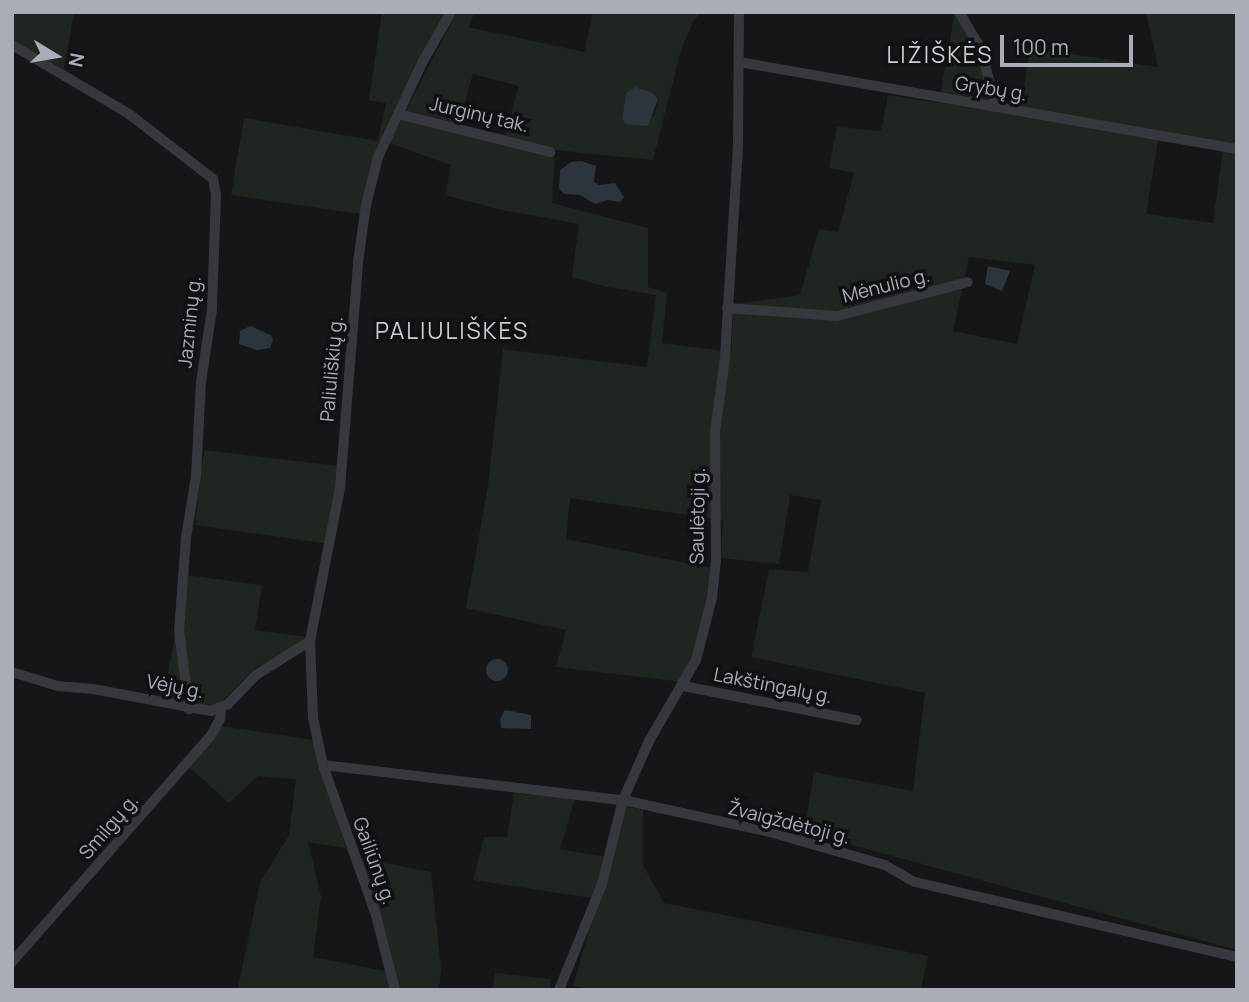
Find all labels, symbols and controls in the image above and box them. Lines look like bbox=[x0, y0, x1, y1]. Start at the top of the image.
north arrow bbox=[21, 21, 91, 91]
scale bar bbox=[1004, 21, 1137, 65]
text: 100 m bbox=[1013, 33, 1069, 61]
district label: LIŽIŠKĖS bbox=[887, 40, 993, 68]
text: N bbox=[63, 51, 91, 69]
street label: Grybų g. bbox=[953, 72, 1029, 106]
street label: Jurginų tak. bbox=[427, 93, 531, 137]
street label: Mėnulio g. bbox=[840, 264, 932, 308]
street label: Jazminų g. bbox=[174, 275, 206, 369]
street label: Paliuliškių g. bbox=[316, 315, 348, 423]
district label: PALIULIŠKĖS bbox=[376, 316, 528, 344]
street label: Saulėtoji g. bbox=[686, 467, 710, 565]
street label: Lakštingalų g. bbox=[712, 663, 834, 709]
street label: Vėjų g. bbox=[145, 670, 205, 704]
street label: Smilgų g. bbox=[74, 790, 144, 864]
street label: Žvaigždėtoji g. bbox=[726, 797, 852, 849]
street label: Gailiūnų g. bbox=[348, 814, 400, 908]

